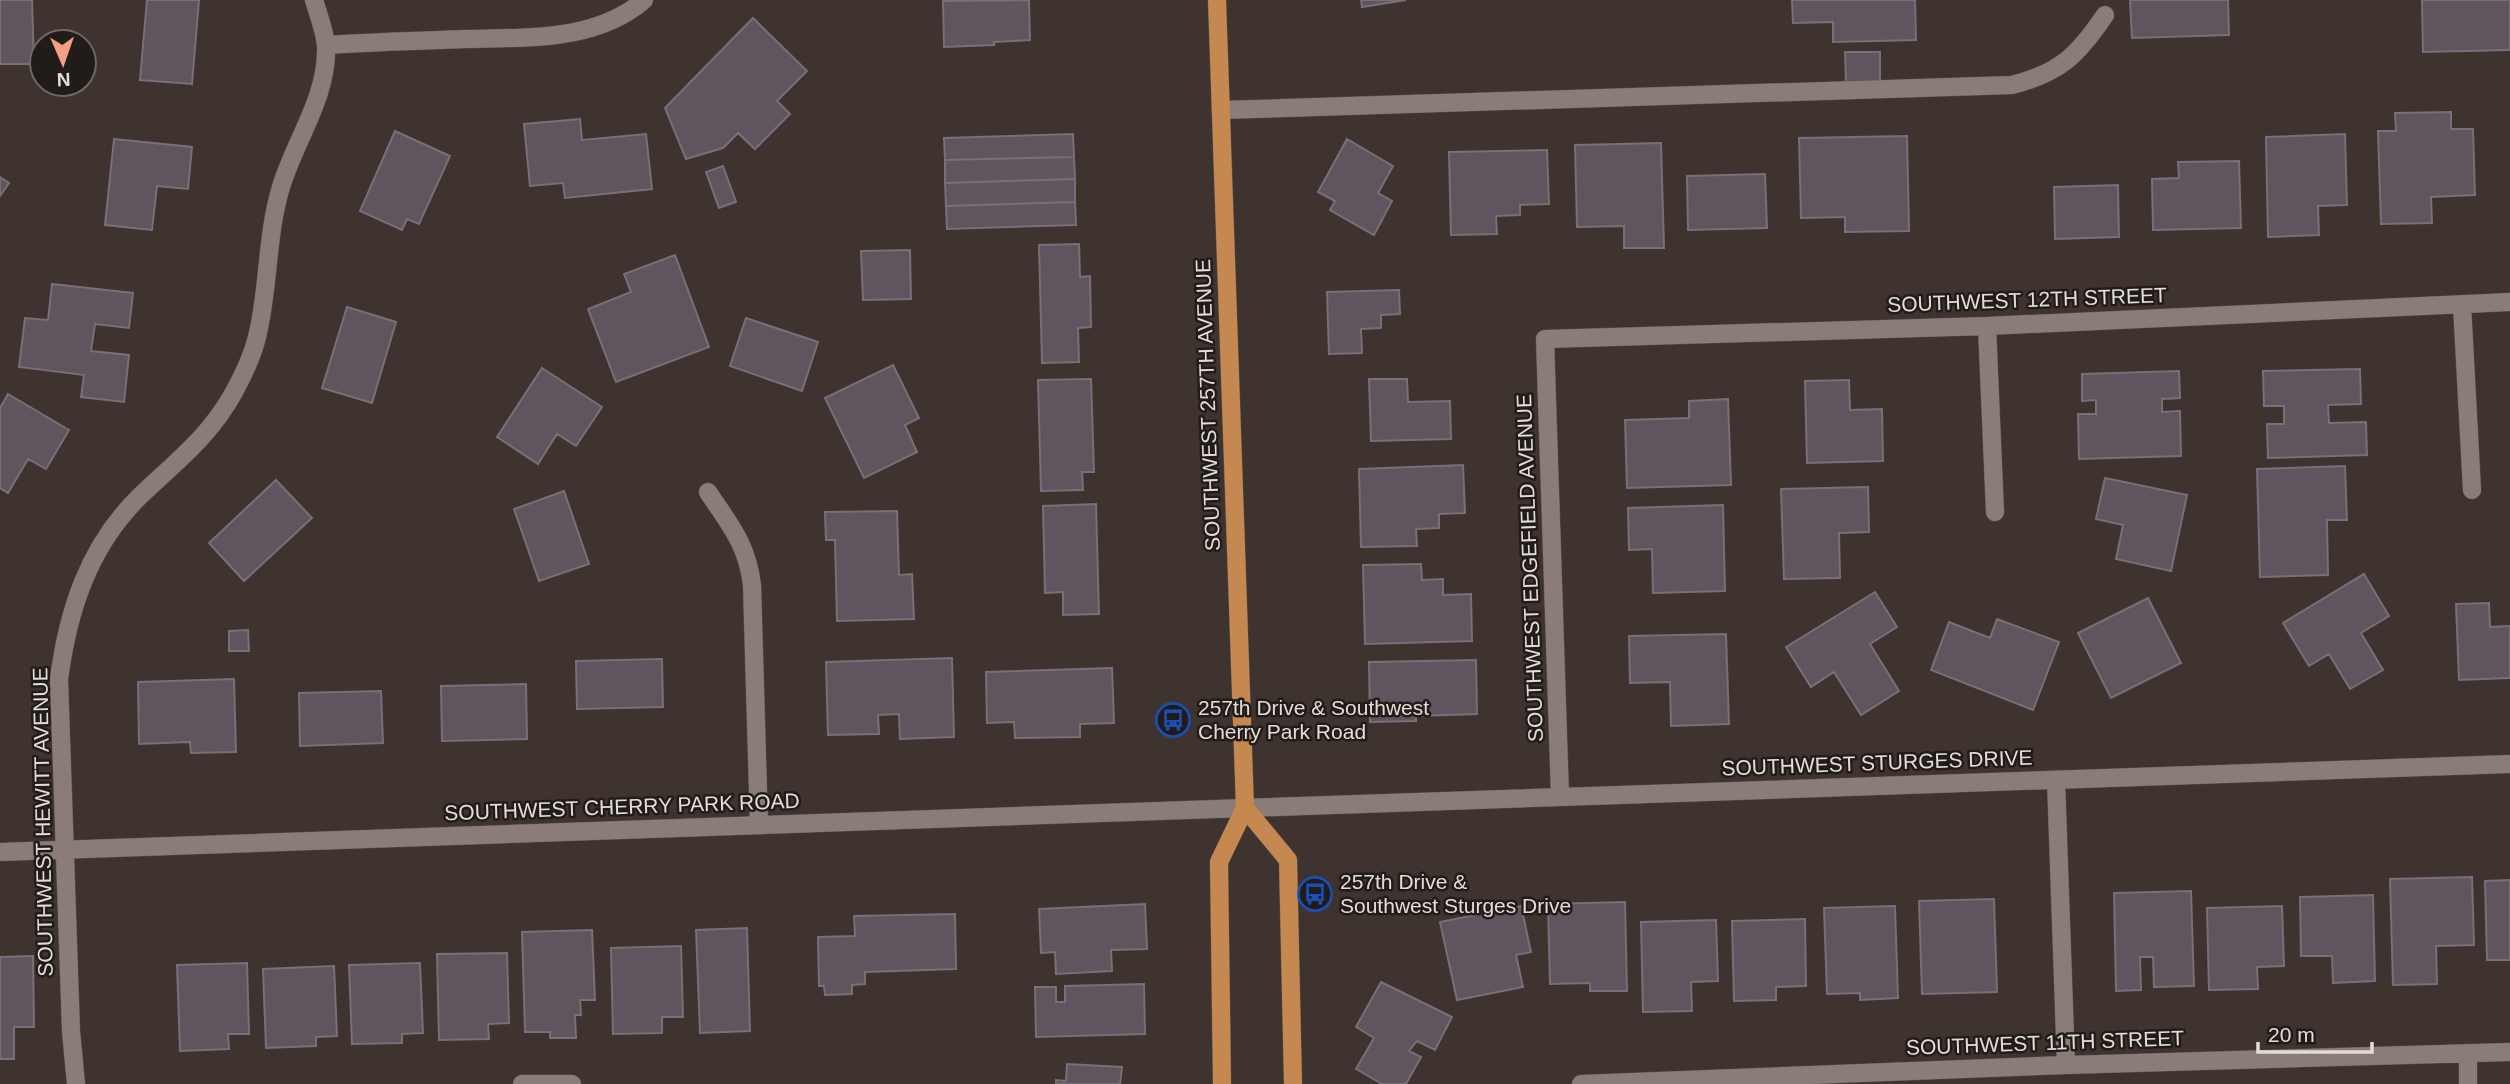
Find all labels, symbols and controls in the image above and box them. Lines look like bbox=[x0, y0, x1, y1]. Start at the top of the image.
north arrow bbox=[28, 28, 98, 98]
text: N bbox=[56, 69, 71, 90]
street label: SOUTHWEST 257TH AVENUE bbox=[1191, 259, 1224, 551]
street label: SOUTHWEST 12TH STREET bbox=[1887, 283, 2167, 316]
street label: SOUTHWEST EDGEFIELD AVENUE bbox=[1512, 394, 1547, 742]
street label: SOUTHWEST HEWITT AVENUE bbox=[28, 667, 57, 977]
place label: 257th Drive & Southwest Cherry Park Road bbox=[1198, 696, 1429, 743]
bus stop icon: 257th Drive & Southwest Cherry Park Road bbox=[1154, 701, 1192, 739]
street label: SOUTHWEST STURGES DRIVE bbox=[1721, 746, 2033, 779]
street label: SOUTHWEST CHERRY PARK ROAD bbox=[444, 789, 800, 824]
place label: 257th Drive & Southwest Sturges Drive bbox=[1340, 870, 1571, 917]
bus stop icon: 257th Drive & Southwest Sturges Drive bbox=[1296, 875, 1334, 913]
scale bar bbox=[2258, 1010, 2372, 1054]
text: 20 m bbox=[2268, 1023, 2315, 1046]
street label: SOUTHWEST 11TH STREET bbox=[1906, 1026, 2185, 1059]

